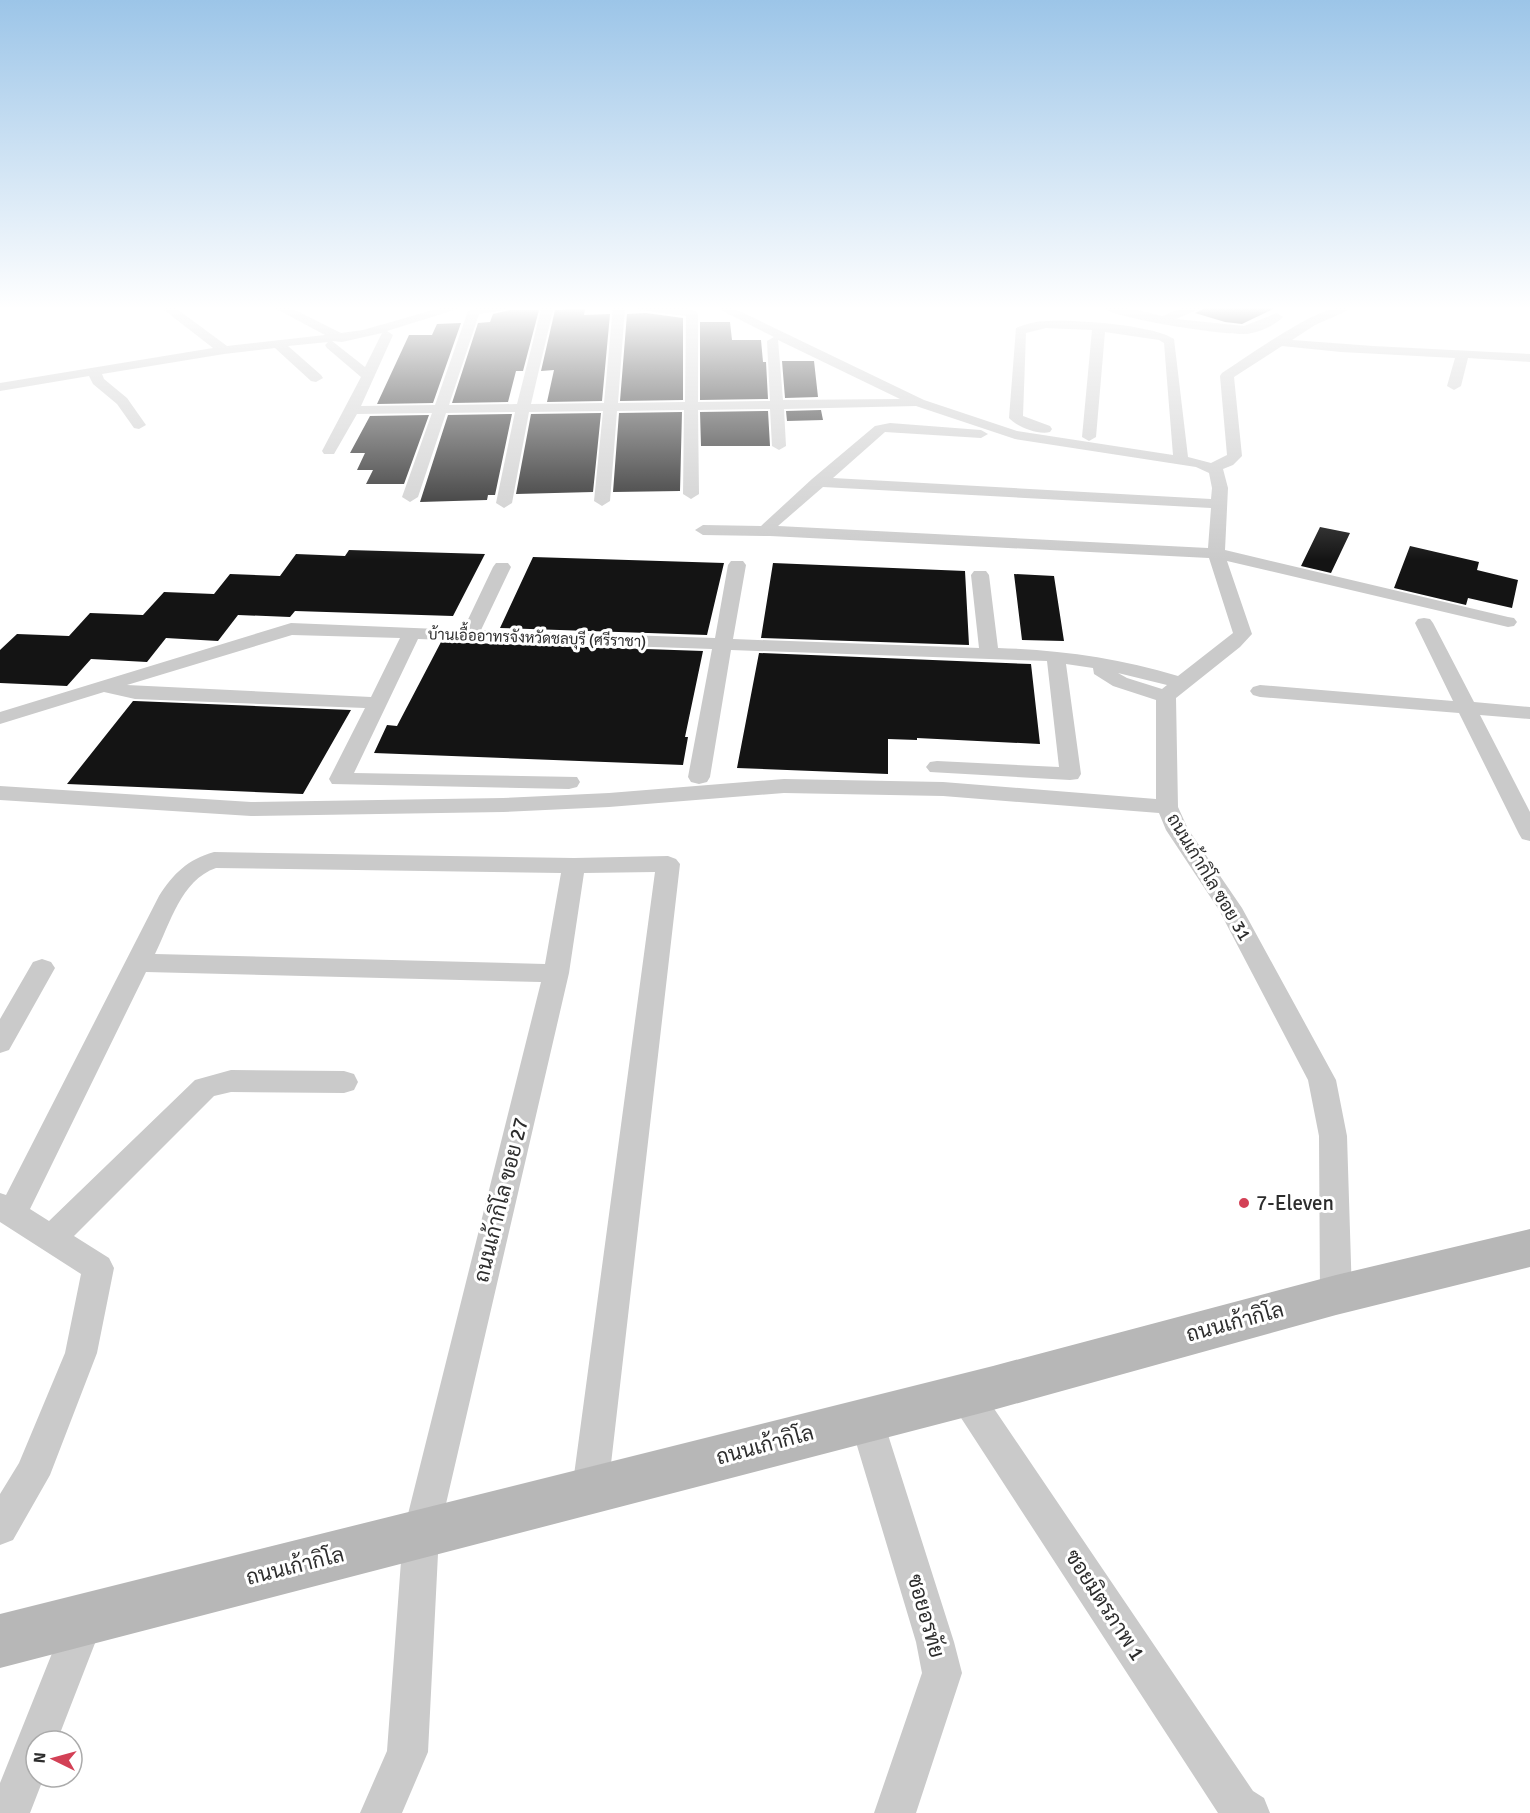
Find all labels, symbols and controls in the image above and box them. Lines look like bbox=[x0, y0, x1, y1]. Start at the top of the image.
street label: บ้านเอื้ออาทรจังหวัดชลบุรี (ศรีราชา) bbox=[427, 619, 647, 653]
street label: ถนนเก้ากิโล ซอย 31 bbox=[1162, 808, 1257, 945]
street label: ถนนเก้ากิโล ขอย 27 bbox=[468, 1115, 534, 1285]
place label: 7-Eleven bbox=[1256, 1190, 1334, 1216]
marker: 7-Eleven bbox=[1237, 1196, 1251, 1210]
street label: ถนนเก้ากิโล bbox=[1183, 1297, 1287, 1347]
street label: ถนนเก้ากิโล bbox=[713, 1420, 817, 1470]
street label: ถนนเก้ากิโล bbox=[243, 1541, 347, 1591]
street label: ซอยมิตรภาพ 1 bbox=[1059, 1545, 1151, 1665]
street label: ซอยอรทัย bbox=[902, 1571, 950, 1661]
north arrow bbox=[24, 1729, 84, 1789]
text: N bbox=[30, 1751, 51, 1764]

